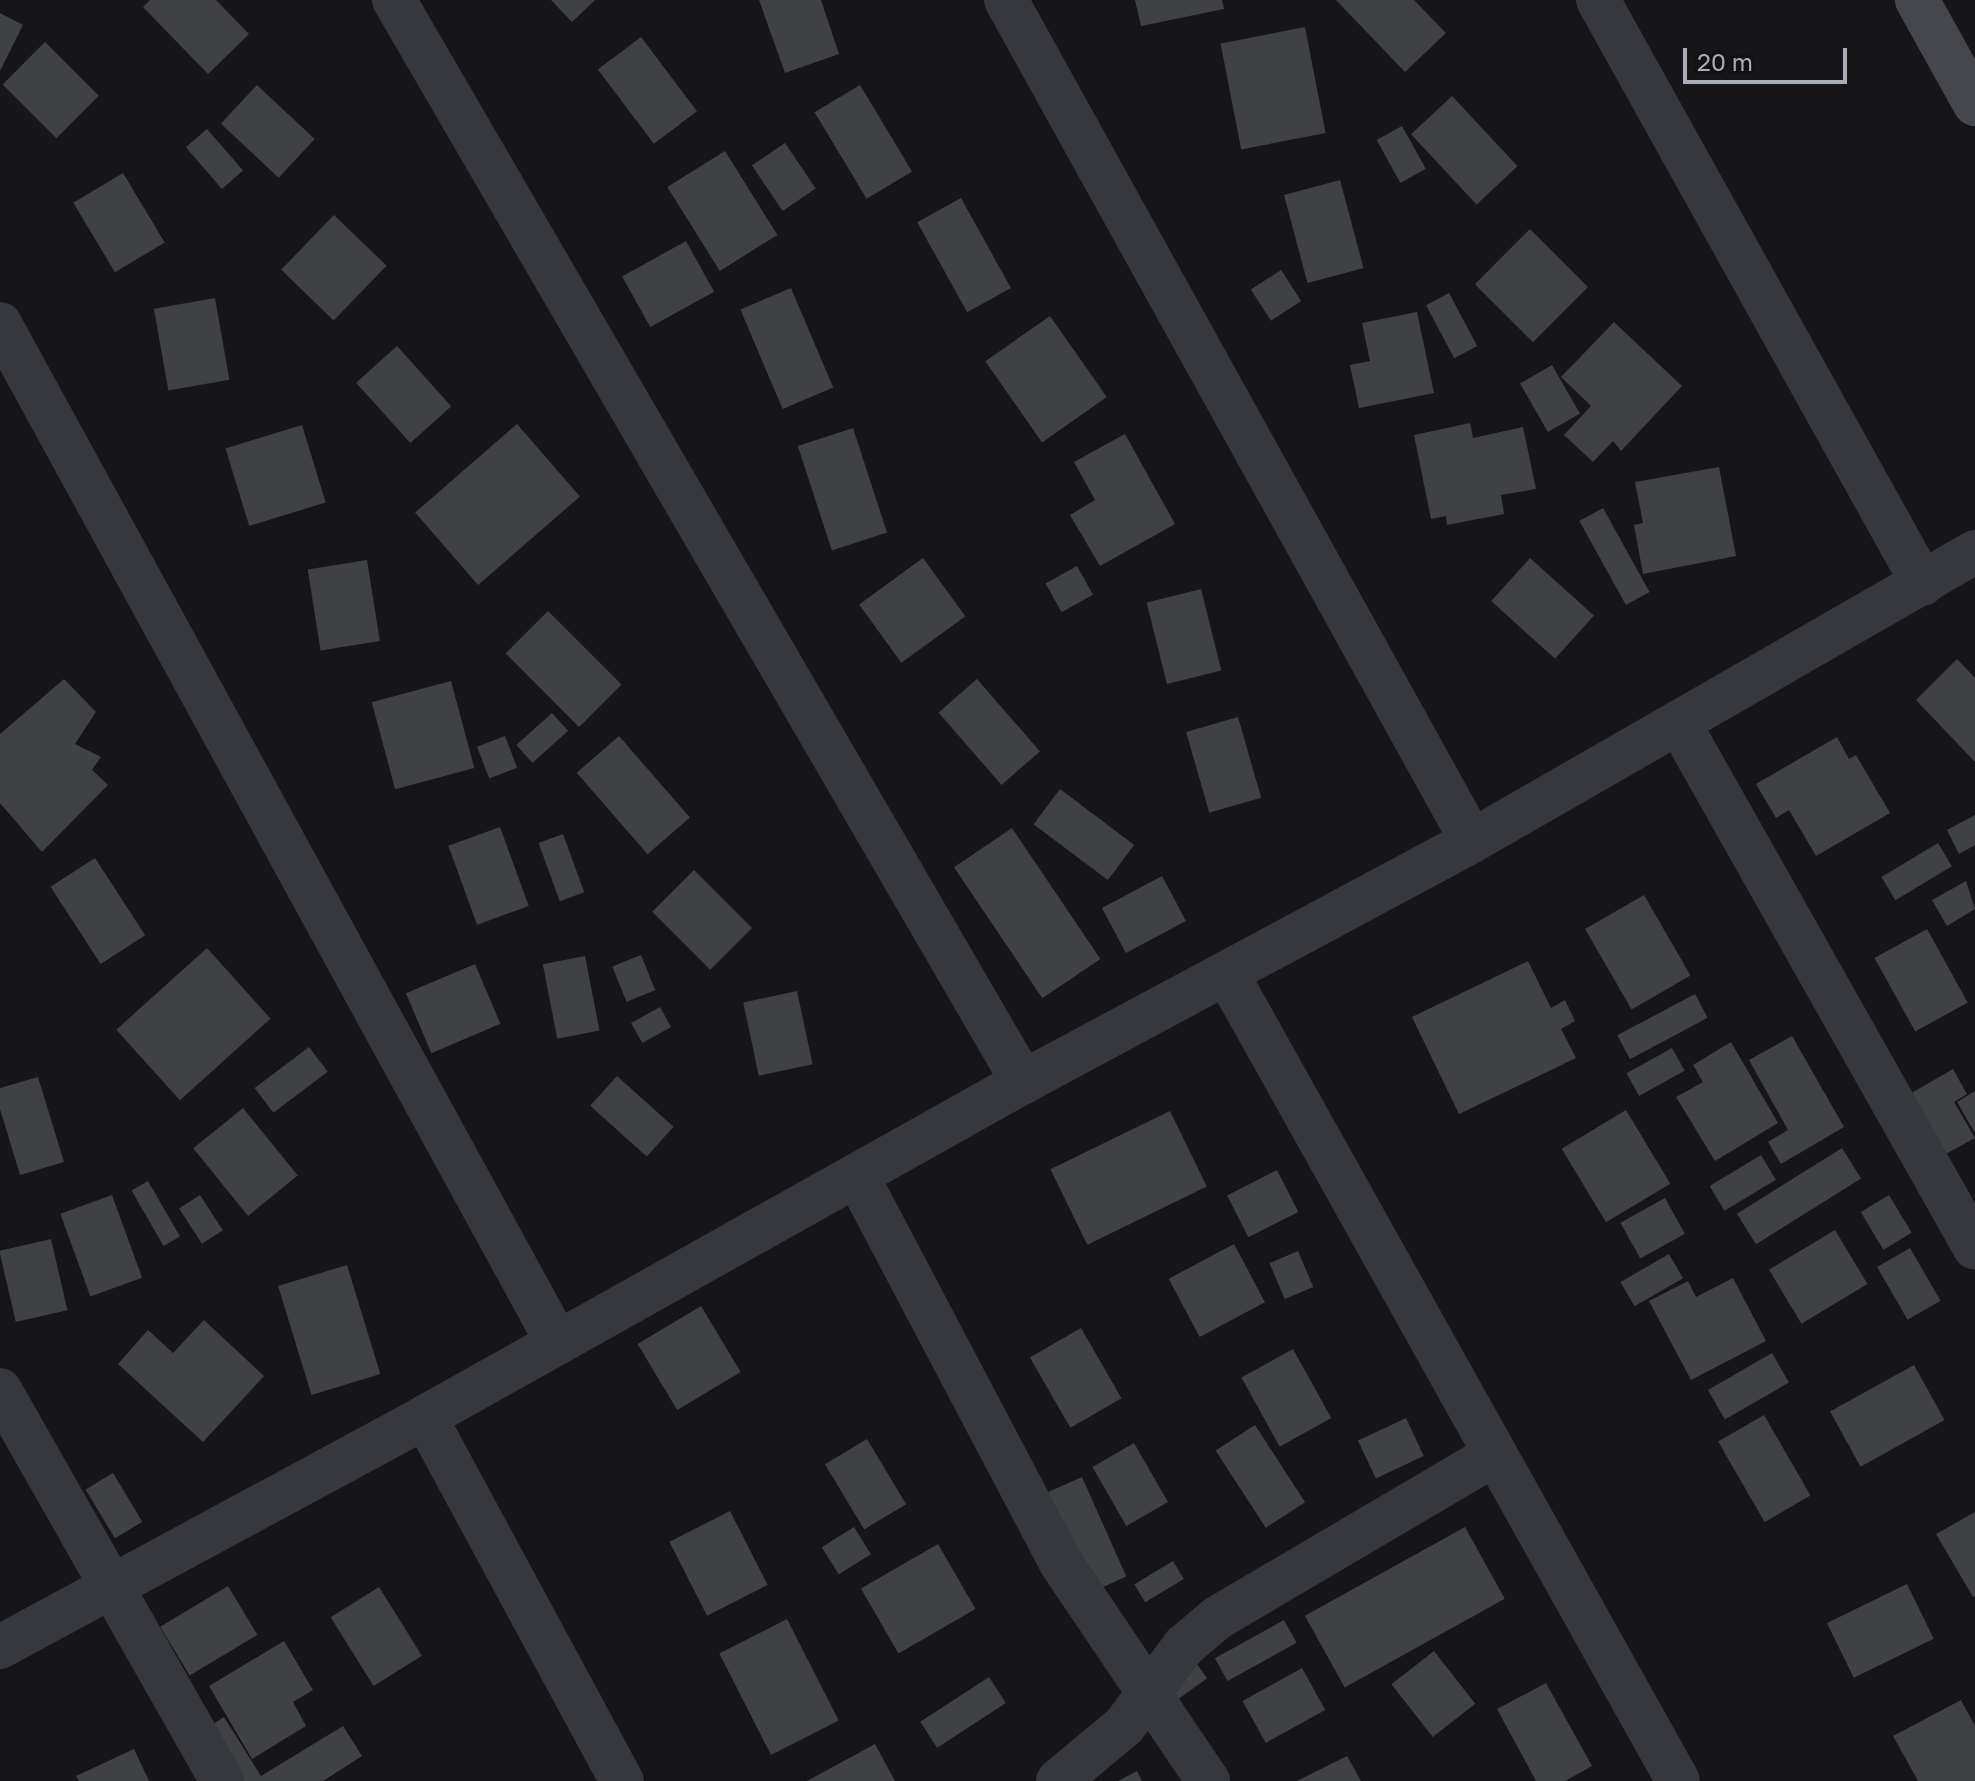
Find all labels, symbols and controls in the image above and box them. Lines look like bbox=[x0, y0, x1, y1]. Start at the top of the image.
scale bar bbox=[1687, 32, 1851, 82]
text: 20 m bbox=[1697, 47, 1753, 76]

